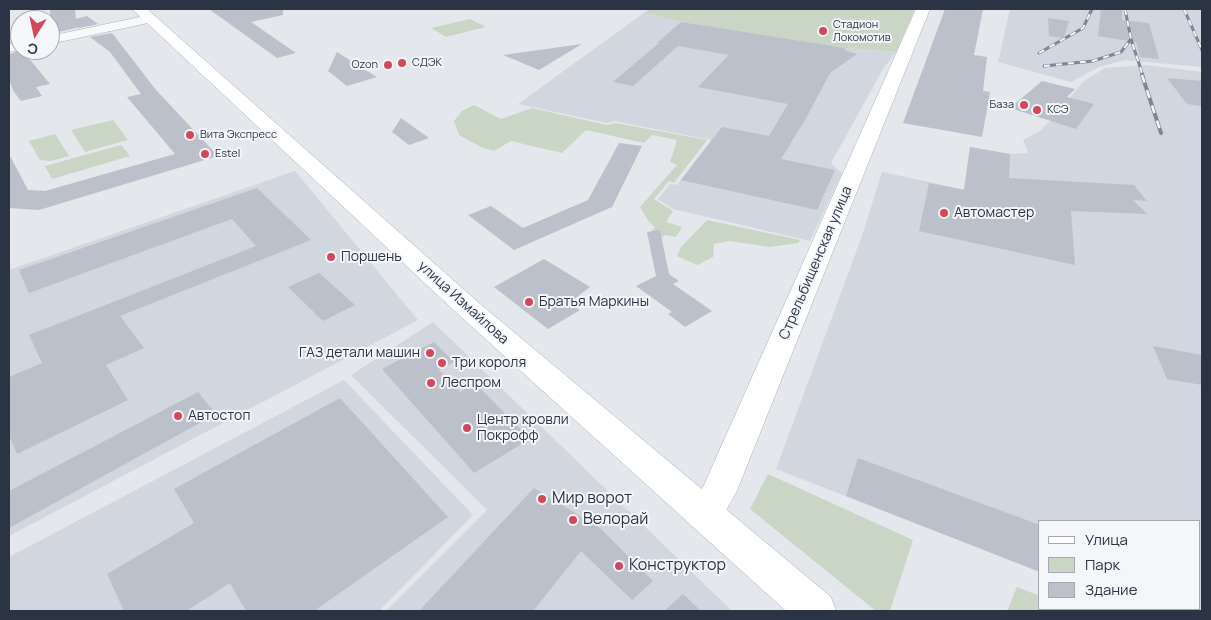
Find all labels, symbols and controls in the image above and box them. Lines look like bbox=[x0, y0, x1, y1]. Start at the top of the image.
north arrow bbox=[10, 10, 60, 60]
place label: Стадион Локомотив bbox=[833, 18, 891, 44]
marker: Стадион Локомотив bbox=[817, 25, 829, 37]
text: С bbox=[26, 39, 39, 60]
place label: СДЭК bbox=[412, 56, 442, 70]
marker: СДЭК bbox=[396, 57, 408, 69]
place label: Ozon bbox=[352, 58, 378, 72]
marker: Ozon bbox=[382, 59, 394, 71]
place label: База bbox=[990, 98, 1014, 112]
marker: База bbox=[1018, 99, 1030, 111]
place label: КСЭ bbox=[1047, 103, 1068, 117]
marker: КСЭ bbox=[1031, 104, 1043, 116]
place label: Вита Экспресс bbox=[200, 128, 277, 142]
marker: Вита Экспресс bbox=[184, 129, 196, 141]
place label: Estel bbox=[215, 147, 240, 161]
marker: Estel bbox=[199, 148, 211, 160]
street label: Стрельбищенская улица bbox=[776, 184, 856, 342]
place label: Автомастер bbox=[954, 205, 1034, 221]
marker: Автомастер bbox=[938, 207, 950, 219]
place label: Поршень bbox=[341, 249, 402, 265]
marker: Поршень bbox=[325, 251, 337, 263]
street label: улица Измайлова bbox=[414, 258, 512, 348]
place label: Братья Маркины bbox=[539, 294, 649, 310]
marker: Братья Маркины bbox=[523, 296, 535, 308]
place label: ГАЗ детали машин bbox=[299, 345, 420, 361]
marker: ГАЗ детали машин bbox=[424, 347, 436, 359]
place label: Три короля bbox=[452, 355, 526, 371]
marker: Три короля bbox=[436, 357, 448, 369]
place label: Леспром bbox=[441, 375, 501, 391]
marker: Леспром bbox=[425, 377, 437, 389]
place label: Автостоп bbox=[188, 408, 250, 424]
marker: Автостоп bbox=[172, 410, 184, 422]
place label: Центр кровли Покрофф bbox=[477, 412, 569, 444]
marker: Центр кровли Покрофф bbox=[461, 422, 473, 434]
place label: Мир ворот bbox=[552, 489, 632, 509]
marker: Мир ворот bbox=[536, 493, 548, 505]
place label: Велорай bbox=[583, 510, 648, 530]
marker: Велорай bbox=[567, 514, 579, 526]
legend bbox=[1038, 520, 1201, 610]
text: Улица bbox=[1085, 529, 1128, 550]
text: Парк bbox=[1085, 554, 1120, 575]
place label: Конструктор bbox=[629, 556, 726, 576]
marker: Конструктор bbox=[613, 560, 625, 572]
text: Здание bbox=[1085, 579, 1137, 600]

